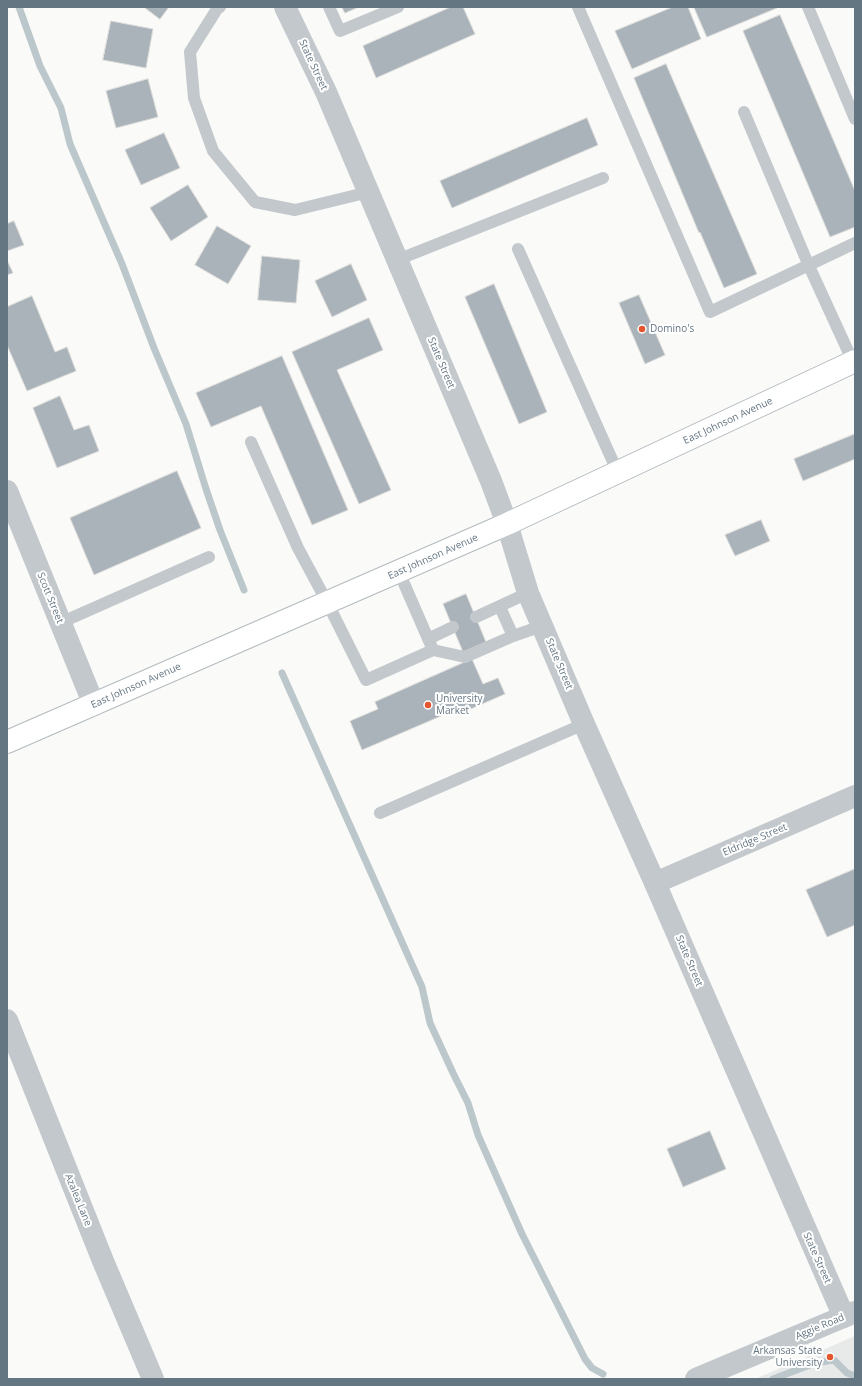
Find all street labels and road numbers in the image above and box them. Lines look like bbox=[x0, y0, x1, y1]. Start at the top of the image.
street label: State Street bbox=[296, 38, 330, 92]
street label: State Street bbox=[425, 336, 457, 390]
street label: East Johnson Avenue bbox=[681, 395, 775, 447]
street label: East Johnson Avenue bbox=[386, 532, 480, 582]
street label: Scott Street bbox=[34, 571, 66, 625]
street label: State Street bbox=[543, 637, 575, 691]
street label: East Johnson Avenue bbox=[89, 661, 183, 711]
street label: Eldridge Street bbox=[721, 821, 789, 859]
street label: State Street bbox=[673, 934, 705, 988]
street label: Azalea Lane bbox=[62, 1172, 94, 1228]
street label: State Street bbox=[800, 1231, 834, 1285]
street label: Aggie Road bbox=[794, 1311, 846, 1343]

